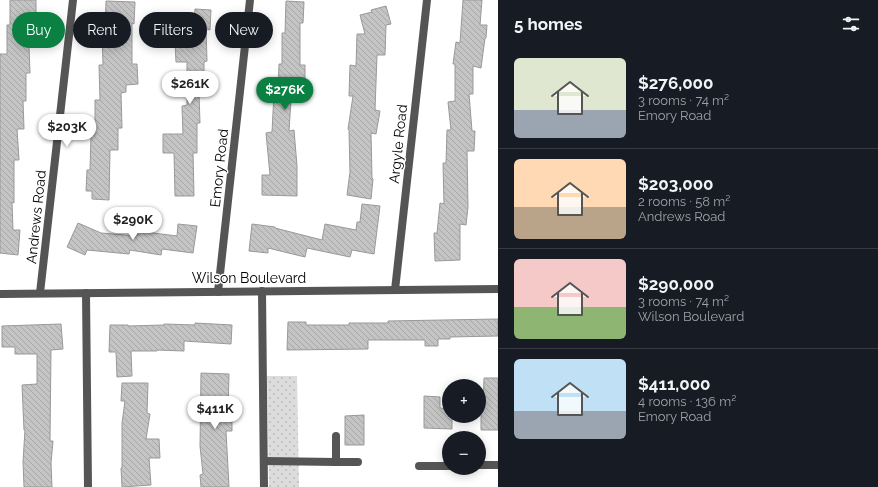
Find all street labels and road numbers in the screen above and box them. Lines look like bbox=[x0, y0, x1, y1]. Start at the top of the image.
street label: Argyle Road bbox=[386, 104, 410, 184]
street label: Emory Road bbox=[207, 128, 231, 208]
street label: Andrews Road bbox=[23, 169, 49, 265]
street label: Wilson Boulevard bbox=[192, 270, 306, 286]

